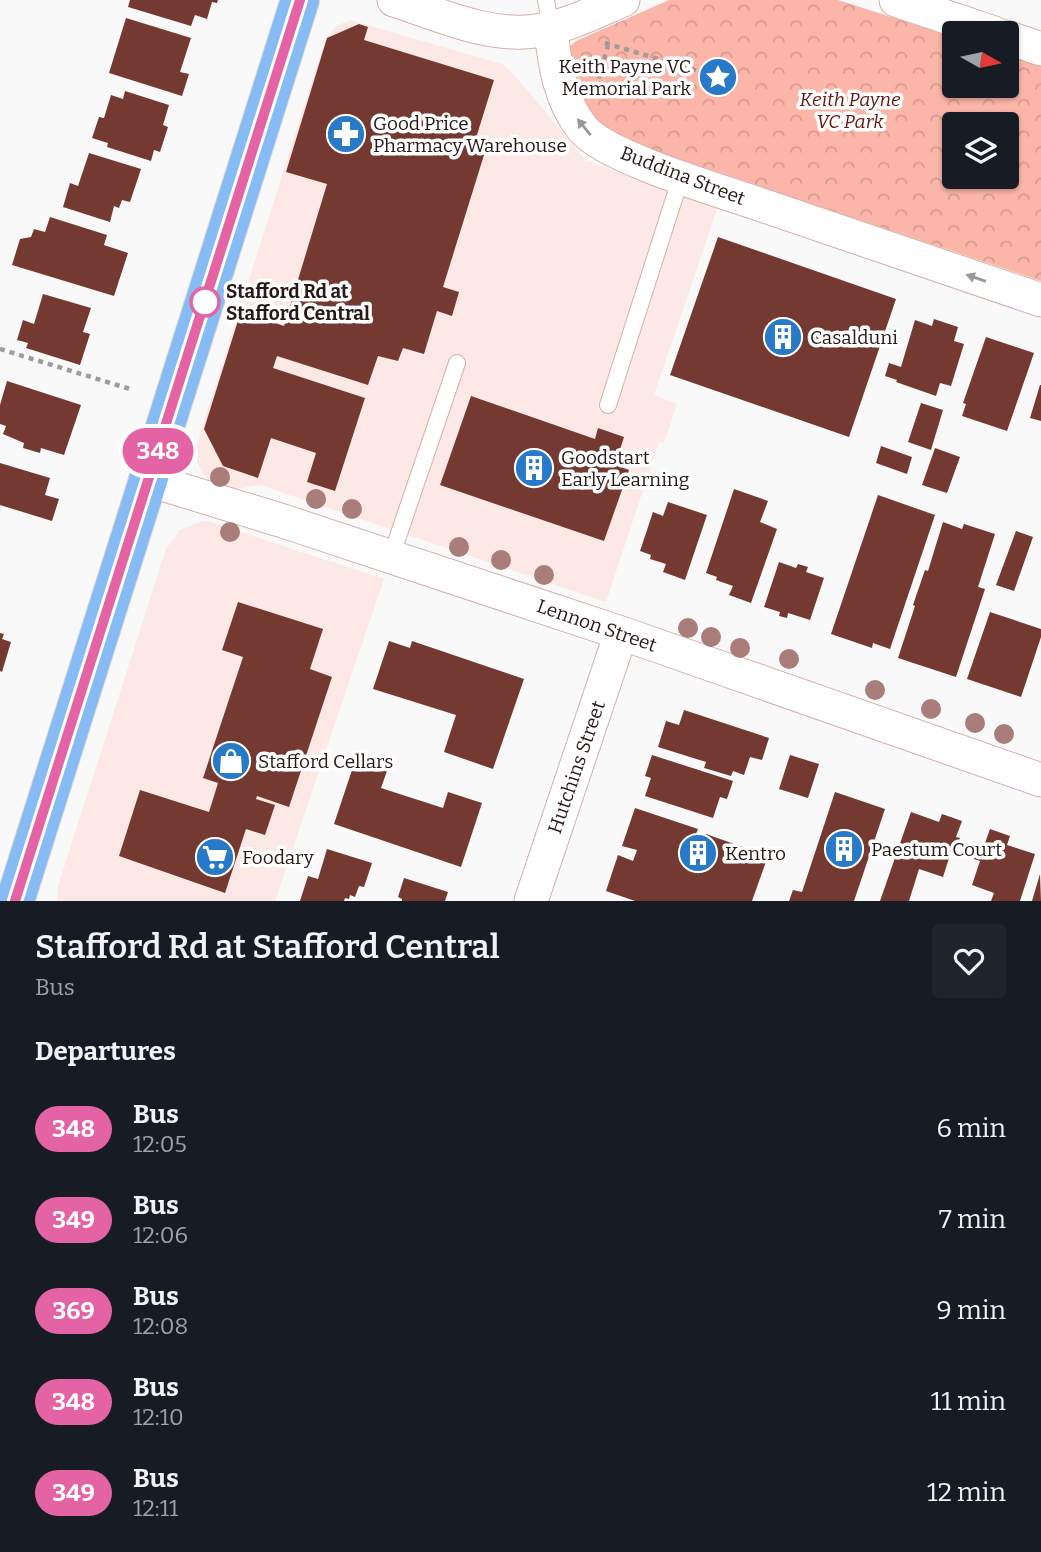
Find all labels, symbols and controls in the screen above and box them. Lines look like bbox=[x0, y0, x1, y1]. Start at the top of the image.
north arrow bbox=[942, 21, 1018, 98]
map controls bbox=[942, 21, 1019, 189]
place label: Keith Payne VC Memorial Park bbox=[559, 55, 691, 100]
place icon: Keith Payne VC Memorial Park bbox=[697, 56, 739, 98]
park label: Keith Payne VC Park bbox=[799, 88, 901, 133]
place label: Good Price Pharmacy Warehouse bbox=[373, 112, 567, 157]
button: layers bbox=[942, 112, 1019, 189]
pharmacy icon: Good Price Pharmacy Warehouse bbox=[325, 113, 367, 155]
one-way arrow bbox=[576, 118, 591, 136]
street label: Buddina Street bbox=[617, 141, 749, 210]
one-way arrow bbox=[966, 272, 987, 283]
place label: Stafford Rd at Stafford Central bbox=[226, 280, 370, 325]
marker: Stafford Rd at Stafford Central bbox=[190, 287, 220, 317]
building icon: Casalduni bbox=[762, 316, 804, 358]
place label: Casalduni bbox=[810, 326, 898, 349]
line badge: 348 bbox=[118, 428, 198, 474]
text: 348 bbox=[137, 437, 179, 465]
place label: Goodstart Early Learning bbox=[561, 446, 690, 491]
building icon: Goodstart Early Learning bbox=[513, 447, 555, 489]
street label: Lennon Street bbox=[534, 594, 660, 657]
street label: Hutchins Street bbox=[543, 698, 610, 837]
shop icon: Stafford Cellars bbox=[210, 740, 252, 782]
place label: Stafford Cellars bbox=[258, 750, 393, 773]
building icon: Paestum Court bbox=[823, 828, 865, 870]
building icon: Kentro bbox=[677, 832, 719, 874]
supermarket icon: Foodary bbox=[194, 836, 236, 878]
place label: Paestum Court bbox=[871, 838, 1002, 861]
place label: Kentro bbox=[725, 842, 786, 865]
place label: Foodary bbox=[242, 846, 315, 869]
button: heart bbox=[932, 924, 1006, 998]
text: Stafford Rd at Stafford Central bbox=[35, 927, 500, 967]
text: Bus bbox=[35, 973, 75, 1001]
text: Departures bbox=[35, 1036, 176, 1067]
text: Bus bbox=[133, 1099, 179, 1130]
text: 6 min bbox=[937, 1113, 1006, 1144]
text: 348 bbox=[52, 1115, 95, 1143]
text: 12:05 bbox=[133, 1130, 187, 1158]
text: Bus bbox=[133, 1190, 179, 1221]
text: 7 min bbox=[939, 1204, 1006, 1235]
text: 349 bbox=[52, 1206, 95, 1234]
text: 12:06 bbox=[133, 1221, 188, 1249]
text: Bus bbox=[133, 1281, 179, 1312]
text: 9 min bbox=[937, 1295, 1006, 1326]
text: 369 bbox=[52, 1297, 95, 1325]
text: 12:08 bbox=[133, 1312, 188, 1340]
text: Bus bbox=[133, 1372, 179, 1403]
text: 11 min bbox=[931, 1386, 1006, 1417]
text: 348 bbox=[52, 1388, 95, 1416]
text: 12:10 bbox=[133, 1403, 184, 1431]
text: Bus bbox=[133, 1463, 179, 1494]
text: 12 min bbox=[927, 1477, 1006, 1508]
text: 349 bbox=[52, 1479, 95, 1507]
text: 12:11 bbox=[133, 1494, 178, 1522]

